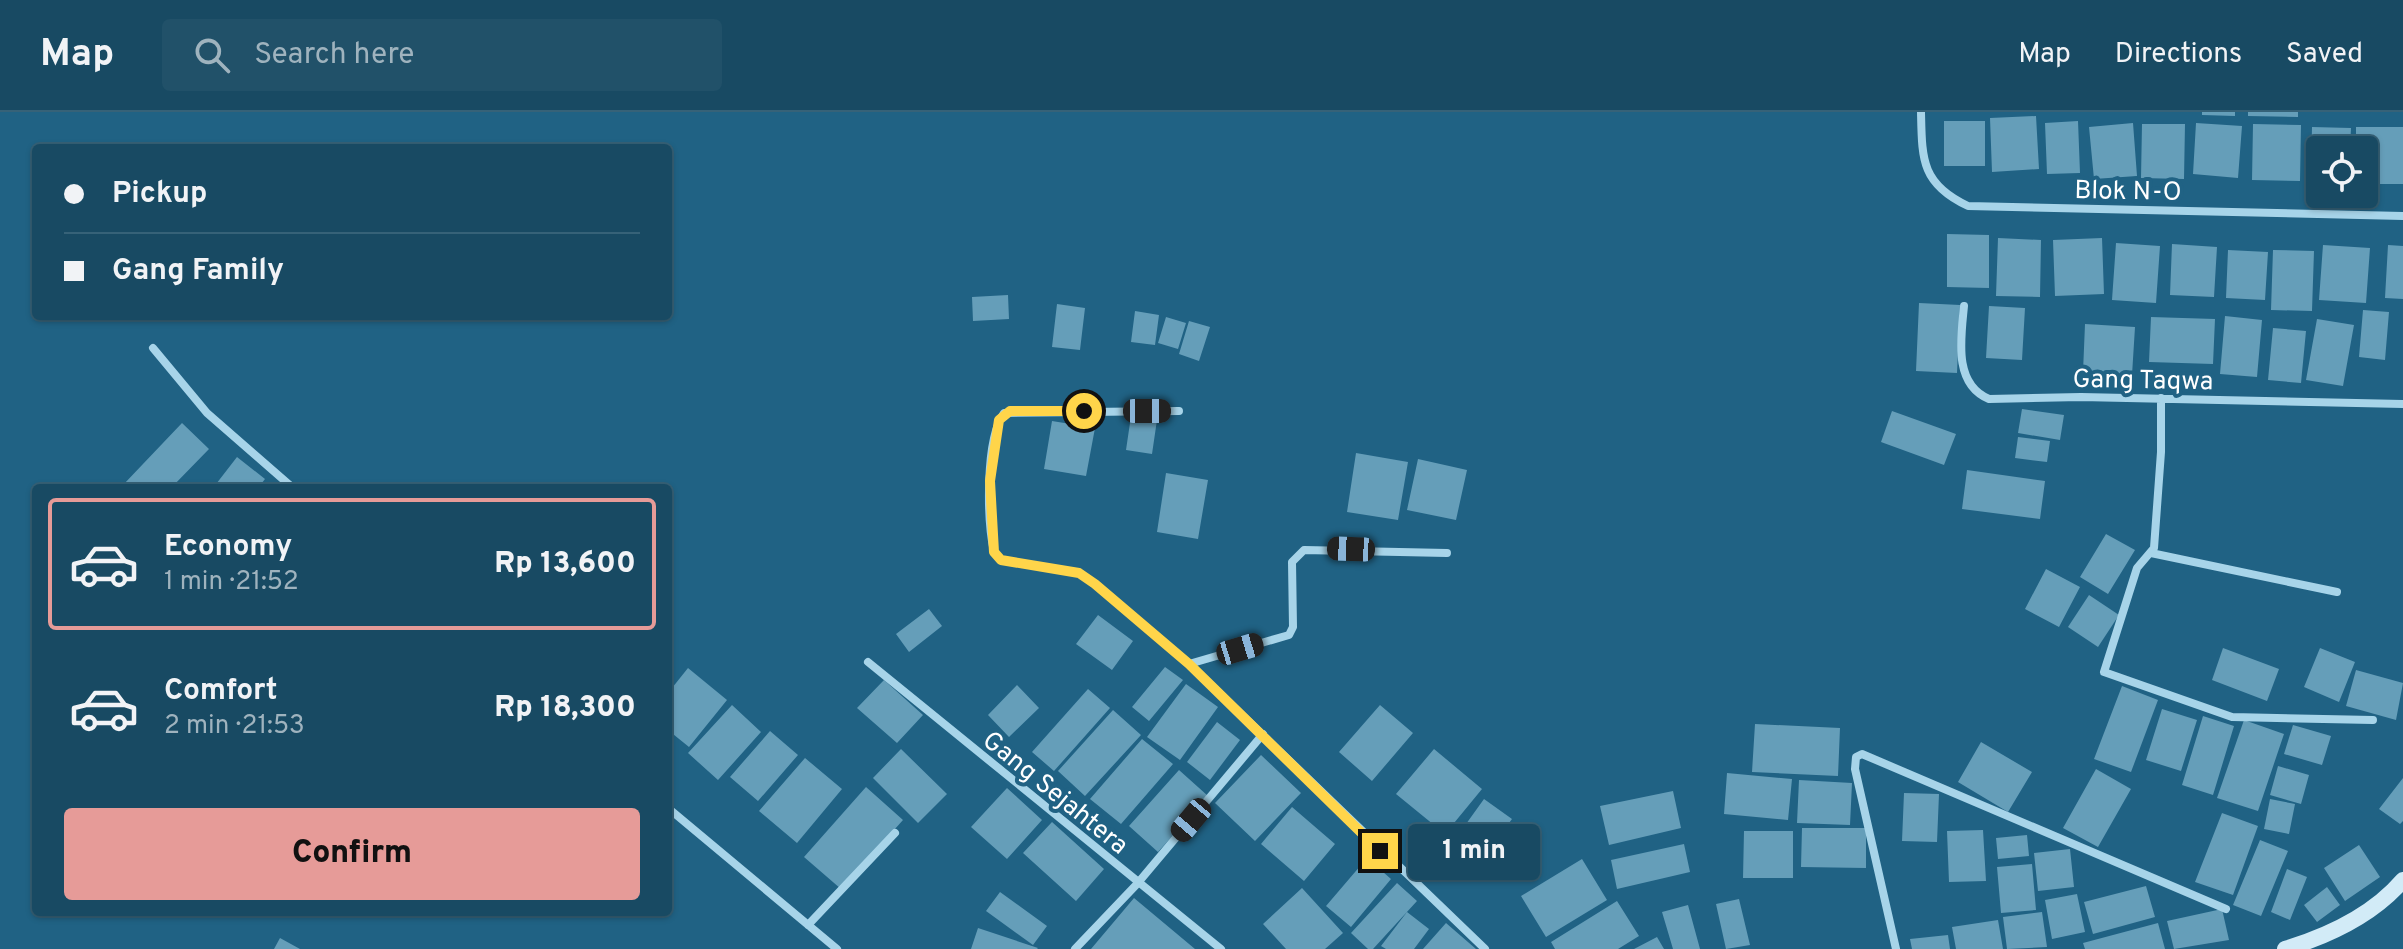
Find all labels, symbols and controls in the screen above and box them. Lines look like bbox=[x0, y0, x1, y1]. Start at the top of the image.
search box bbox=[162, 19, 722, 91]
text: Map bbox=[40, 31, 114, 80]
icon: search bbox=[190, 33, 234, 77]
text: Search here bbox=[254, 37, 414, 74]
text: Map bbox=[2018, 37, 2071, 73]
text: Directions bbox=[2115, 37, 2242, 73]
text: Saved bbox=[2286, 37, 2363, 73]
map controls bbox=[2306, 136, 2378, 208]
button: locate bbox=[2306, 136, 2378, 208]
street label: Blok N-O bbox=[2074, 175, 2182, 210]
text: Pickup bbox=[112, 176, 207, 213]
text: Gang Family bbox=[112, 253, 284, 290]
street label: Gang Taqwa bbox=[2072, 364, 2214, 399]
route start bbox=[1066, 393, 1102, 429]
car bbox=[1123, 399, 1171, 423]
icon: car bbox=[68, 528, 140, 600]
text: Economy bbox=[164, 529, 292, 566]
car bbox=[1327, 536, 1375, 562]
text: Rp 13,600 bbox=[494, 546, 636, 583]
text: 1 min · 21:52 bbox=[164, 566, 299, 599]
car bbox=[1214, 631, 1266, 667]
icon: car bbox=[68, 672, 140, 744]
text: Comfort bbox=[164, 673, 277, 710]
text: Rp 18,300 bbox=[494, 690, 636, 727]
text: 2 min · 21:53 bbox=[164, 710, 305, 743]
street label: Gang Sejahtera bbox=[975, 725, 1134, 863]
car bbox=[1166, 794, 1216, 846]
button: Confirm bbox=[64, 808, 640, 900]
callout: 1 min bbox=[1408, 823, 1540, 879]
route end bbox=[1362, 833, 1398, 869]
text: 1 min bbox=[1442, 835, 1506, 868]

